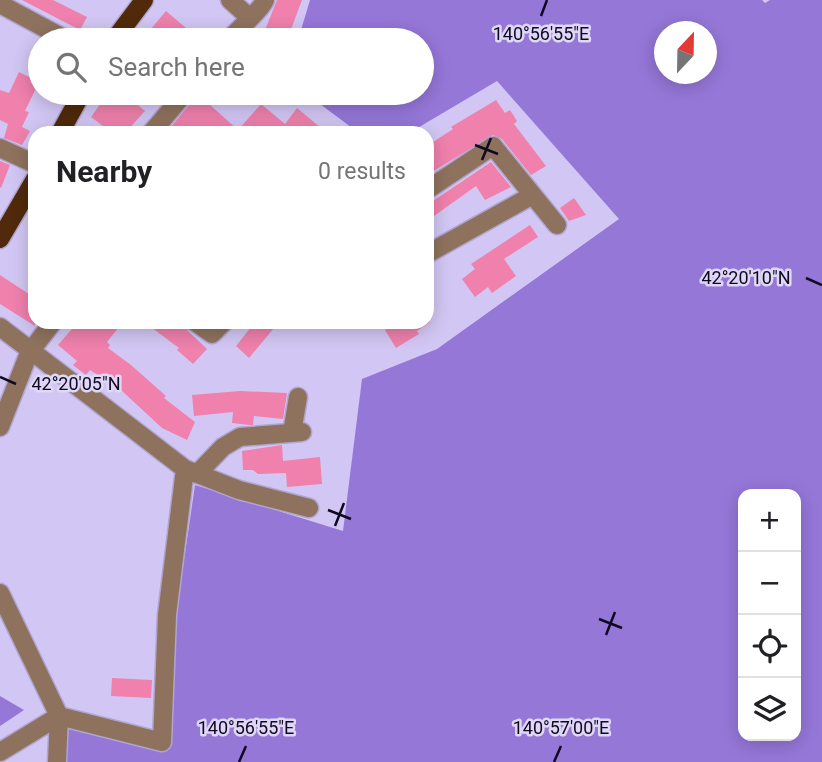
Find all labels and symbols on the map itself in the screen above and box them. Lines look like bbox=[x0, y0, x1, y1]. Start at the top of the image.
north arrow bbox=[654, 21, 717, 84]
text: 140°56'55"E bbox=[493, 23, 589, 44]
text: 42°20'10"N bbox=[701, 267, 791, 288]
text: 42°20'05"N bbox=[31, 373, 121, 394]
text: 140°56'55"E bbox=[198, 717, 294, 738]
text: 140°57'00"E bbox=[513, 717, 609, 738]

